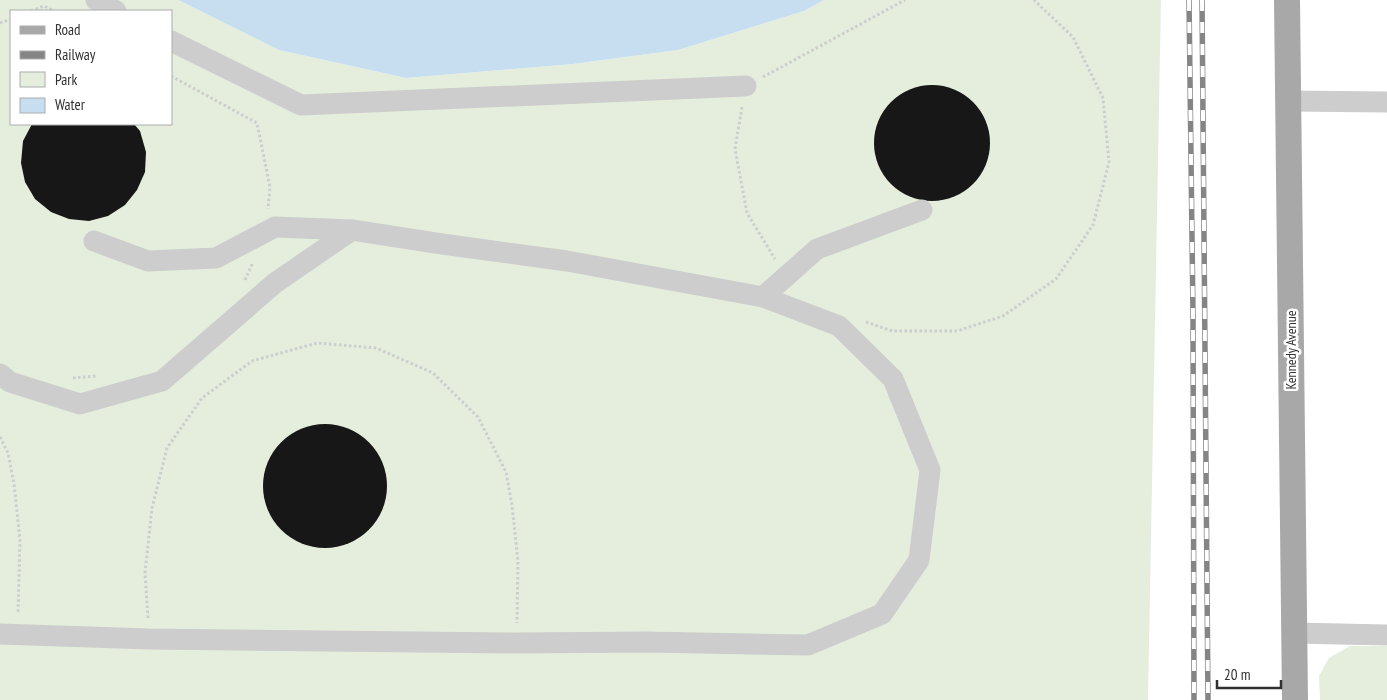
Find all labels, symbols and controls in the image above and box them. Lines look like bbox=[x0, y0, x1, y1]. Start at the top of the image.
legend bbox=[10, 10, 172, 125]
text: Road bbox=[55, 20, 81, 39]
text: Railway bbox=[55, 45, 96, 64]
text: Park bbox=[55, 70, 77, 89]
text: Water bbox=[55, 95, 86, 114]
street label: Kennedy Avenue bbox=[1282, 310, 1300, 390]
scale bar bbox=[1217, 658, 1281, 690]
text: 20 m bbox=[1224, 665, 1250, 684]

